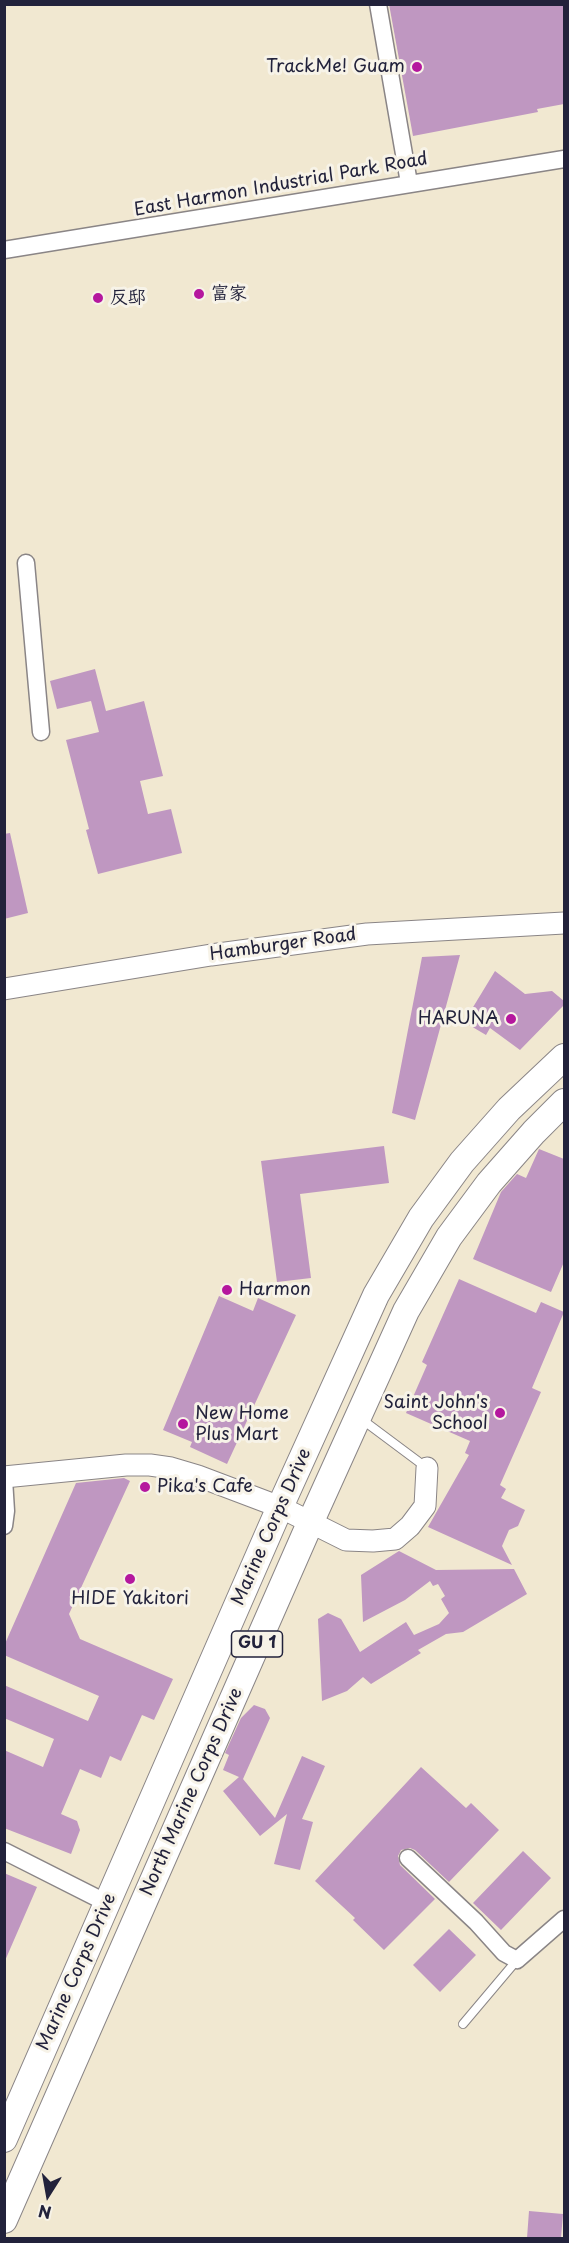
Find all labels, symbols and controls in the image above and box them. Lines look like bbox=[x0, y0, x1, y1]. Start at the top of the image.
place label: TrackMe! Guam bbox=[266, 56, 405, 78]
marker: TrackMe! Guam bbox=[410, 60, 424, 74]
street label: East Harmon Industrial Park Road bbox=[133, 149, 429, 221]
place label: 富家 bbox=[211, 283, 247, 305]
place label: 反邸 bbox=[110, 287, 146, 309]
marker: 富家 bbox=[192, 287, 206, 301]
marker: 反邸 bbox=[91, 291, 105, 305]
street label: Hamburger Road bbox=[208, 924, 358, 966]
place label: HARUNA bbox=[418, 1008, 499, 1030]
marker: HARUNA bbox=[504, 1012, 518, 1026]
place label: Harmon bbox=[239, 1279, 311, 1301]
marker: Harmon bbox=[220, 1283, 234, 1297]
place label: Saint John's School bbox=[383, 1392, 488, 1434]
place label: New Home Plus Mart bbox=[195, 1403, 289, 1446]
marker: Saint John's School bbox=[493, 1406, 507, 1420]
marker: New Home Plus Mart bbox=[176, 1417, 190, 1431]
street label: Marine Corps Drive bbox=[228, 1445, 316, 1609]
place label: Pika's Cafe bbox=[157, 1476, 253, 1498]
marker: Pika's Cafe bbox=[138, 1480, 152, 1494]
marker: HIDE Yakitori bbox=[123, 1572, 137, 1586]
place label: HIDE Yakitori bbox=[71, 1588, 189, 1610]
road number: GU 1 bbox=[232, 1631, 282, 1657]
street label: North Marine Corps Drive bbox=[136, 1685, 248, 1899]
street label: Marine Corps Drive bbox=[33, 1890, 121, 2054]
north arrow bbox=[18, 2165, 78, 2225]
text: N bbox=[36, 2200, 53, 2226]

